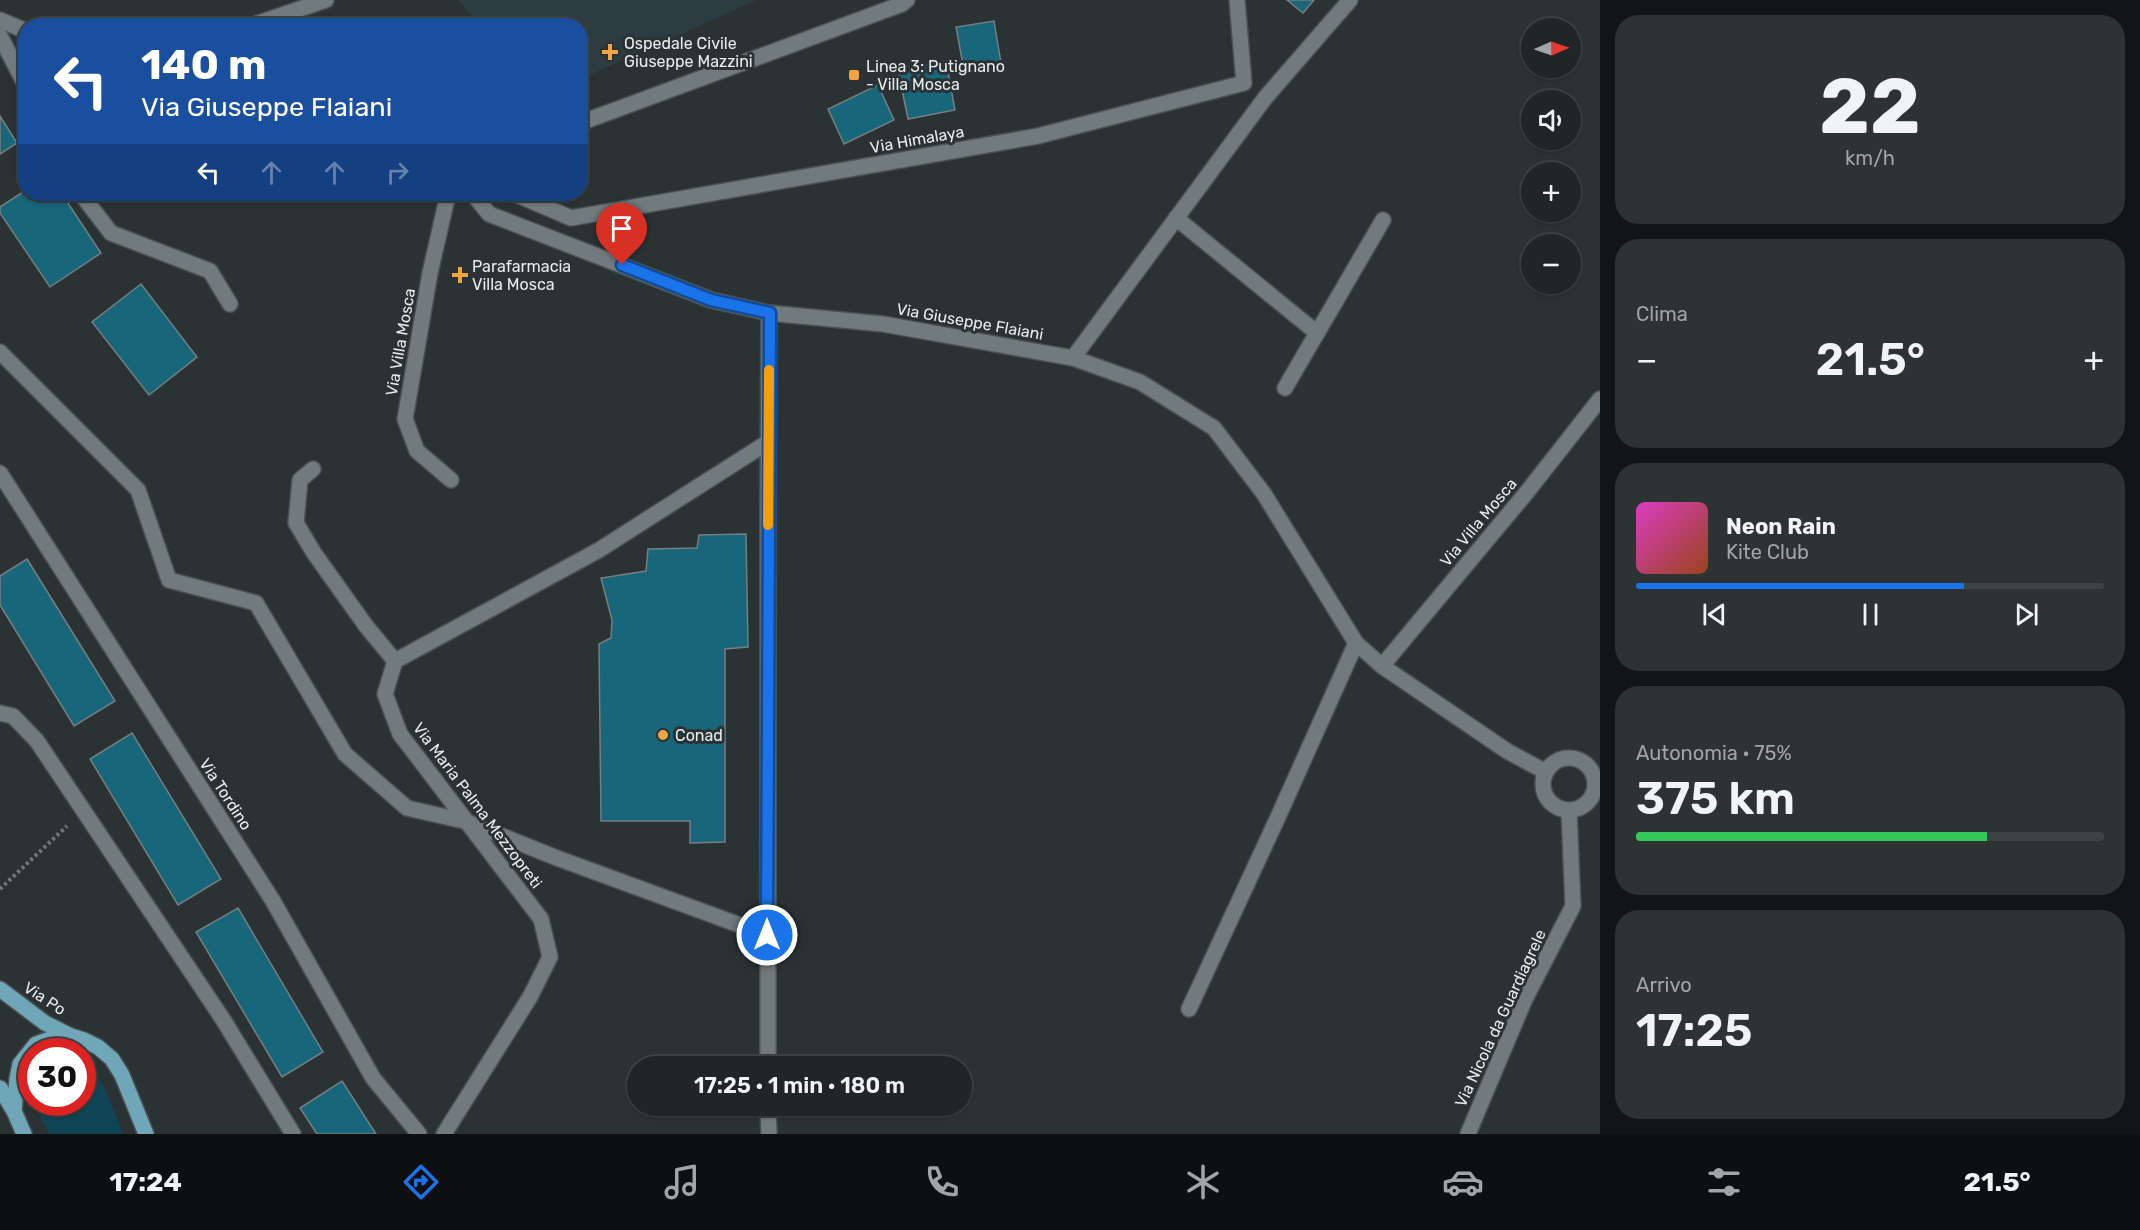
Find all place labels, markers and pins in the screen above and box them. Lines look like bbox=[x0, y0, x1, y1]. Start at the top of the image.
place label: Ospedale Civile Giuseppe Mazzini bbox=[624, 34, 753, 71]
marker: Ospedale Civile Giuseppe Mazzini bbox=[601, 43, 619, 61]
place label: Linea 3: Putignano - Villa Mosca bbox=[866, 57, 1005, 94]
marker: Linea 3: Putignano - Villa Mosca bbox=[847, 68, 861, 82]
pin bbox=[596, 203, 647, 265]
place label: Parafarmacia Villa Mosca bbox=[472, 257, 571, 294]
marker: Parafarmacia Villa Mosca bbox=[453, 268, 467, 282]
place label: Conad bbox=[675, 726, 723, 745]
marker: Conad bbox=[656, 728, 670, 742]

